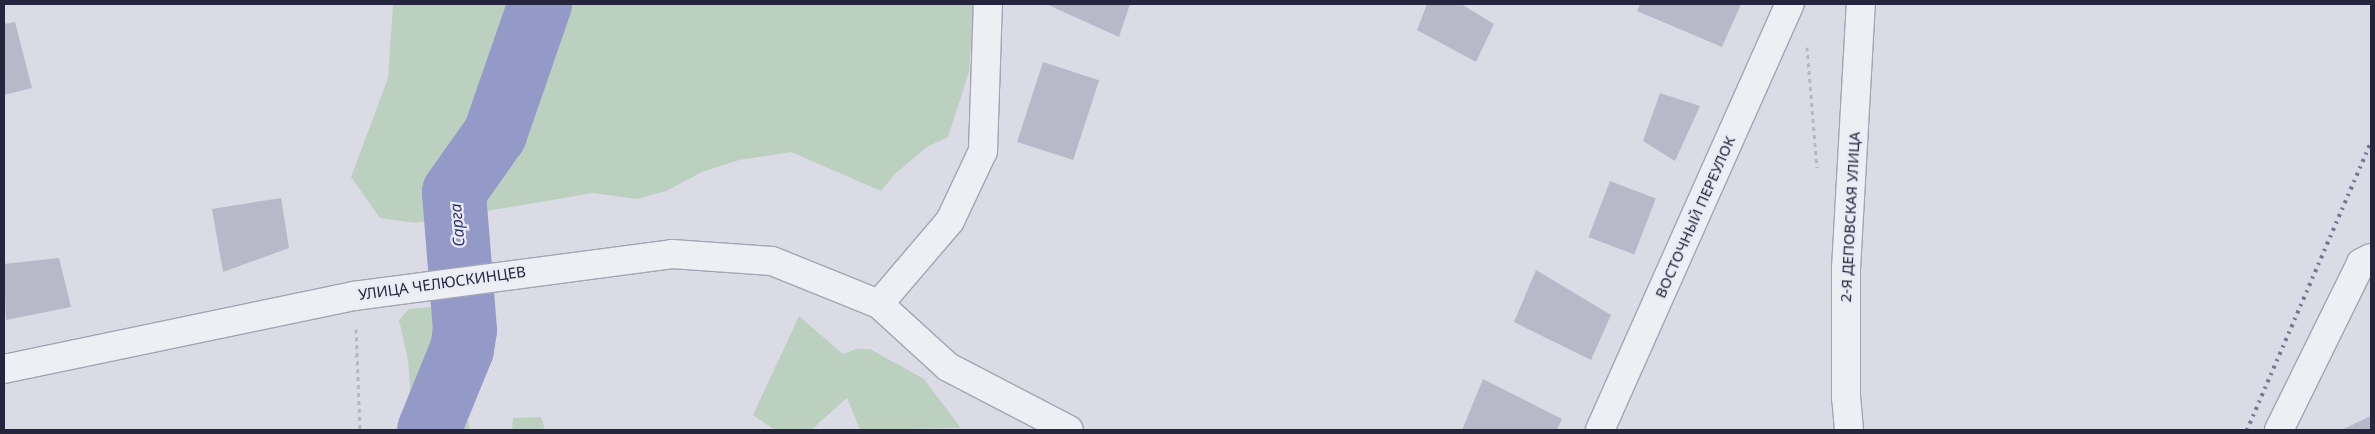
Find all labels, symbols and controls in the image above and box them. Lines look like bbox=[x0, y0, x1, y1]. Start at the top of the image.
street label: 2-Я ДЕПОВСКАЯ УЛИЦА bbox=[1837, 131, 1863, 303]
street label: ВОСТОЧНЫЙ ПЕРЕУЛОК bbox=[1651, 133, 1739, 301]
water label: Сарга bbox=[446, 203, 468, 247]
street label: УЛИЦА ЧЕЛЮСКИНЦЕВ bbox=[357, 262, 527, 304]

